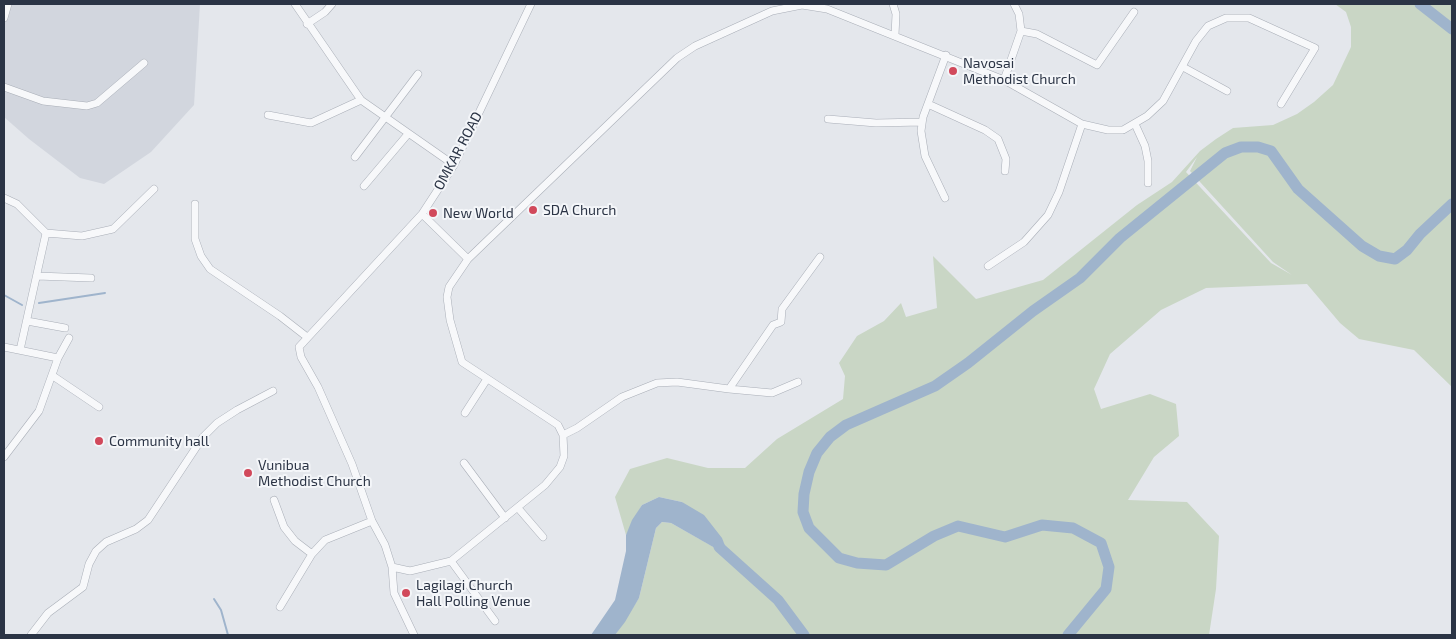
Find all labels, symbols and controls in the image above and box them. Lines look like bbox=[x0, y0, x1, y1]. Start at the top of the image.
place label: Navosai Methodist Church bbox=[963, 55, 1076, 88]
marker: Navosai Methodist Church bbox=[947, 65, 959, 77]
street label: OMKAR ROAD bbox=[430, 109, 486, 193]
place label: SDA Church bbox=[543, 202, 616, 218]
marker: SDA Church bbox=[527, 204, 539, 216]
place label: New World bbox=[443, 205, 514, 221]
marker: New World bbox=[427, 207, 439, 219]
place label: Community hall bbox=[109, 433, 209, 449]
marker: Community hall bbox=[93, 435, 105, 447]
place label: Vunibua Methodist Church bbox=[258, 457, 371, 490]
marker: Vunibua Methodist Church bbox=[242, 467, 254, 479]
place label: Lagilagi Church Hall Polling Venue bbox=[416, 577, 531, 610]
marker: Lagilagi Church Hall Polling Venue bbox=[400, 587, 412, 599]

